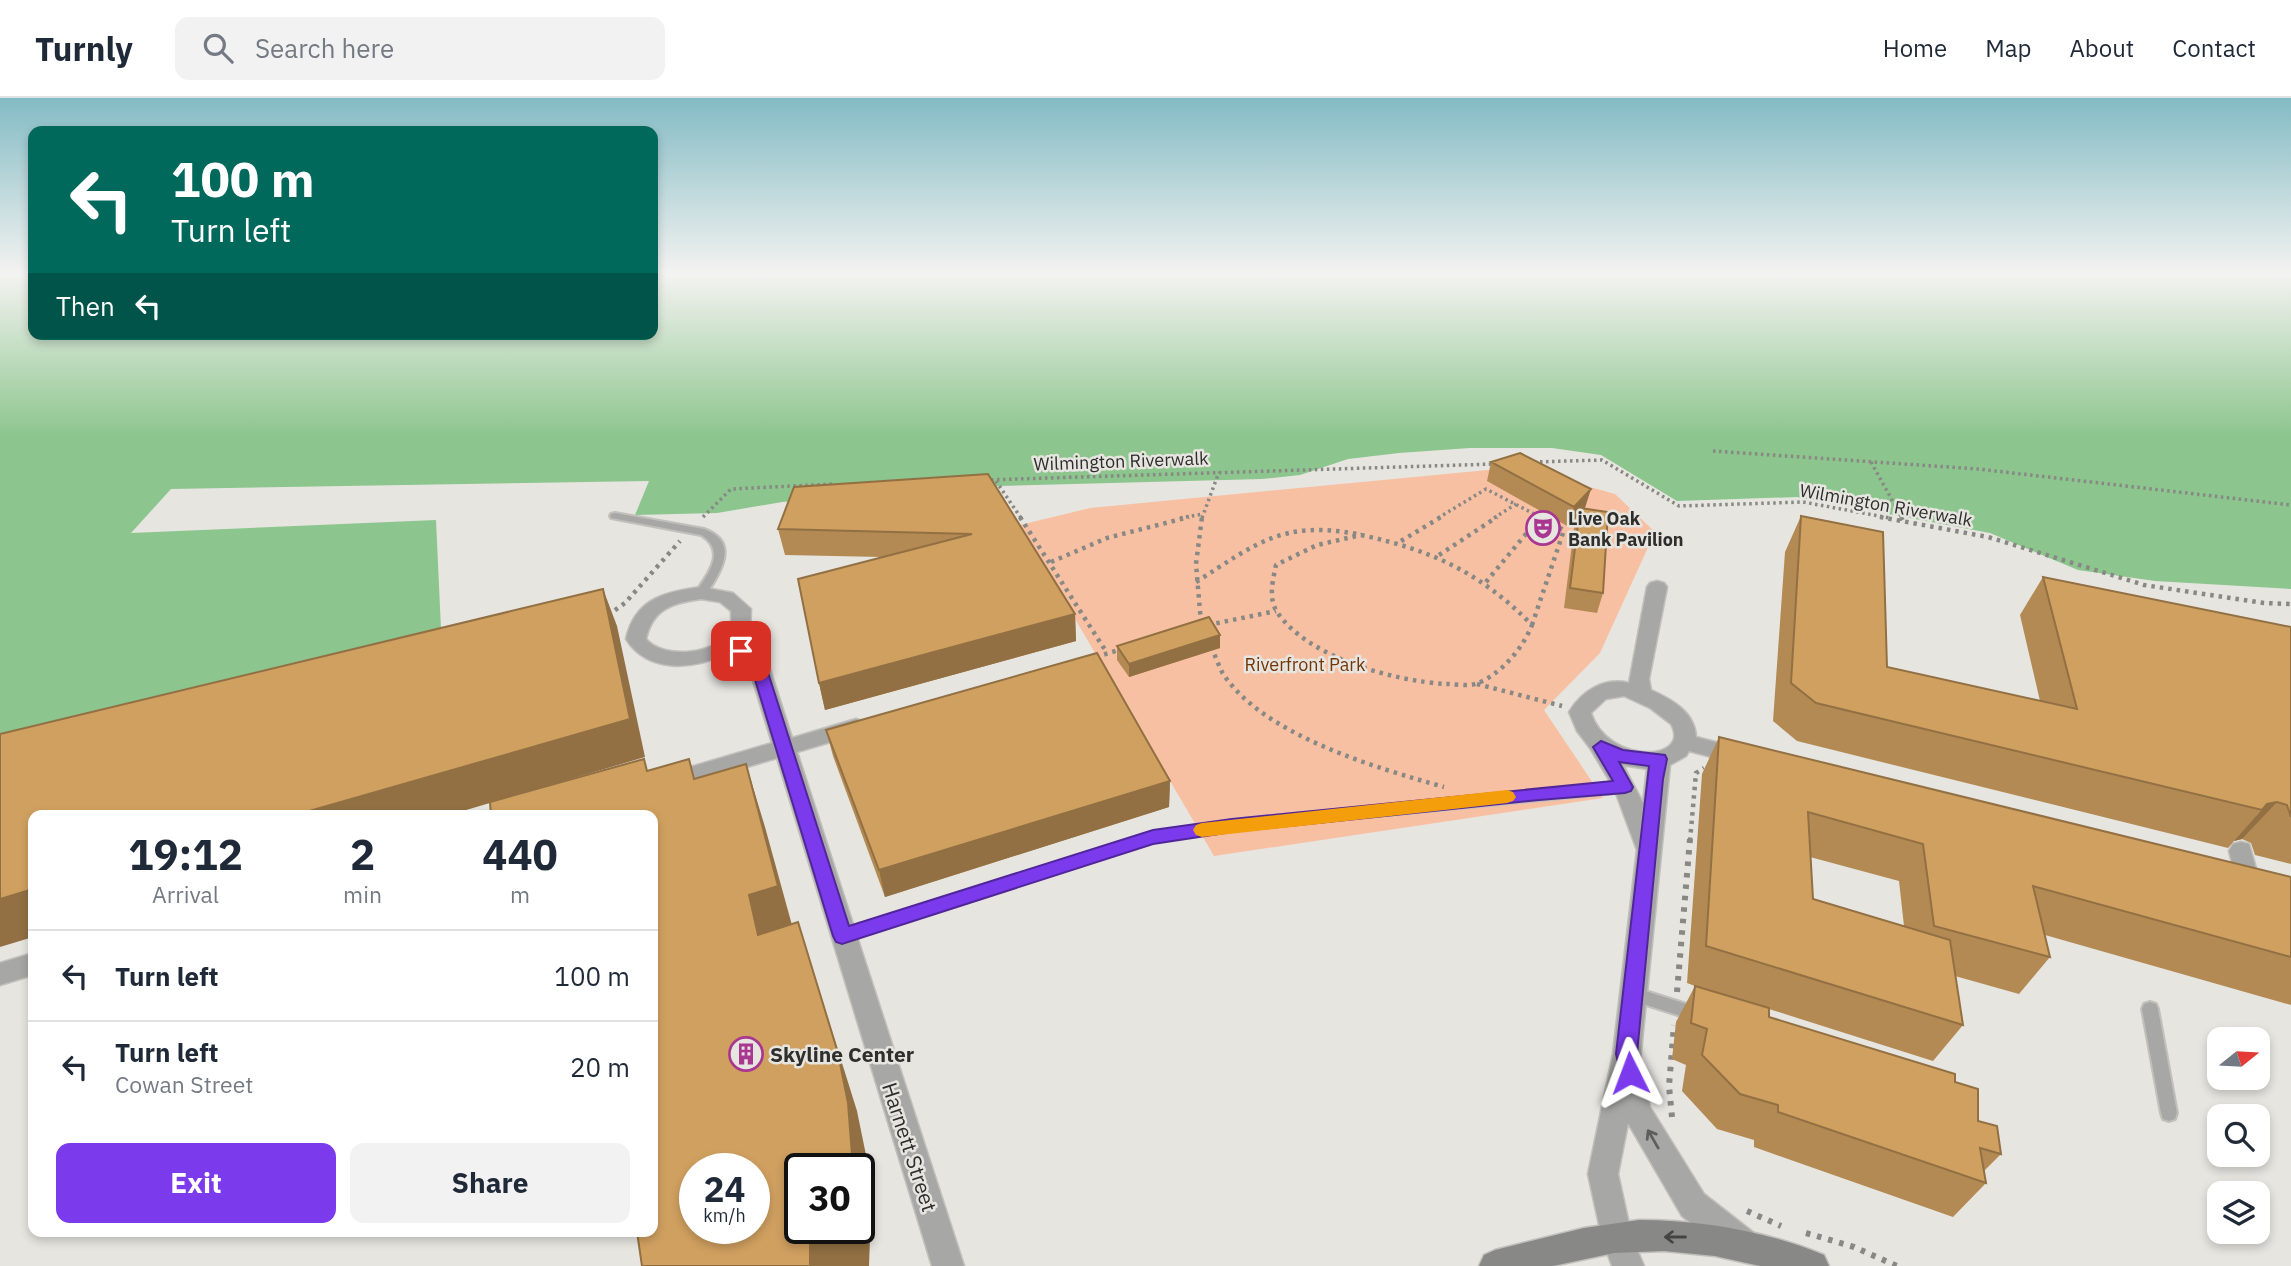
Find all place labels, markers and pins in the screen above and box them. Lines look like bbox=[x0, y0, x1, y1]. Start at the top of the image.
place label: Live Oak Bank Pavilion bbox=[1568, 507, 1684, 551]
theatre icon: Live Oak Bank Pavilion bbox=[1524, 509, 1562, 547]
pin bbox=[711, 621, 771, 681]
building icon: Skyline Center bbox=[727, 1035, 765, 1073]
place label: Skyline Center bbox=[770, 1040, 915, 1068]

